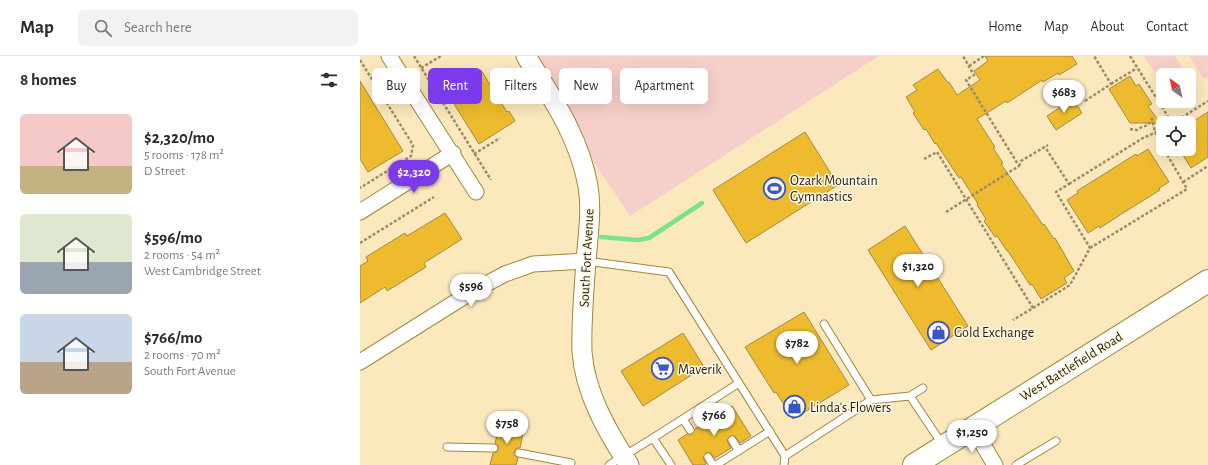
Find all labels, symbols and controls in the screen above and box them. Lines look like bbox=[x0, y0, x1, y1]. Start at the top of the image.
search box bbox=[78, 10, 358, 46]
icon: search bbox=[92, 17, 114, 39]
text: Map bbox=[20, 18, 54, 37]
text: Search here bbox=[124, 20, 192, 35]
text: Home bbox=[988, 20, 1022, 34]
text: Map bbox=[1044, 20, 1068, 34]
text: About bbox=[1090, 20, 1124, 34]
text: Contact bbox=[1146, 20, 1188, 34]
chip: Buy bbox=[372, 68, 420, 104]
chip: Rent bbox=[428, 68, 482, 104]
chip: Filters bbox=[490, 68, 551, 104]
chip: New bbox=[559, 68, 612, 104]
chip: Apartment bbox=[620, 68, 708, 104]
north arrow bbox=[1156, 68, 1196, 108]
map controls bbox=[1156, 68, 1196, 156]
icon: filters bbox=[318, 69, 340, 91]
text: 8 homes bbox=[20, 71, 77, 88]
pin: $683 bbox=[1040, 80, 1088, 114]
text: $683 bbox=[1052, 86, 1076, 99]
button: locate bbox=[1156, 116, 1196, 156]
text: $2,320/mo bbox=[144, 129, 215, 146]
icon: home bbox=[52, 130, 100, 178]
text: 5 rooms · 178 m² bbox=[144, 149, 224, 162]
pin: $2,320 bbox=[381, 160, 447, 194]
text: D Street bbox=[144, 165, 185, 178]
text: $2,320 bbox=[397, 166, 431, 179]
place label: Ozark Mountain Gymnastics bbox=[790, 174, 878, 204]
sports icon: Ozark Mountain Gymnastics bbox=[762, 175, 788, 201]
street label: South Fort Avenue bbox=[577, 208, 597, 308]
text: $596/mo bbox=[144, 229, 202, 246]
icon: home bbox=[52, 230, 100, 278]
text: 2 rooms · 54 m² bbox=[144, 249, 220, 262]
pin: $1,320 bbox=[885, 254, 951, 288]
text: $1,320 bbox=[902, 260, 934, 273]
text: West Cambridge Street bbox=[144, 265, 261, 278]
pin: $596 bbox=[447, 274, 495, 308]
text: $596 bbox=[459, 280, 483, 293]
shop icon: Gold Exchange bbox=[925, 319, 951, 345]
place label: Gold Exchange bbox=[954, 326, 1034, 340]
text: $766/mo bbox=[144, 329, 202, 346]
icon: home bbox=[52, 330, 100, 378]
street label: West Battlefield Road bbox=[1018, 330, 1125, 404]
pin: $782 bbox=[773, 331, 821, 365]
text: $782 bbox=[785, 337, 809, 350]
text: 2 rooms · 70 m² bbox=[144, 349, 221, 362]
supermarket icon: Maverik bbox=[650, 356, 676, 382]
place label: Maverik bbox=[678, 363, 722, 377]
text: South Fort Avenue bbox=[144, 365, 236, 378]
shop icon: Linda's Flowers bbox=[781, 394, 807, 420]
place label: Linda's Flowers bbox=[810, 401, 891, 415]
pin: $766 bbox=[690, 403, 738, 437]
text: $766 bbox=[702, 409, 726, 422]
pin: $758 bbox=[483, 411, 531, 445]
text: $758 bbox=[495, 417, 519, 430]
pin: $1,250 bbox=[939, 420, 1005, 454]
text: $1,250 bbox=[956, 426, 988, 439]

